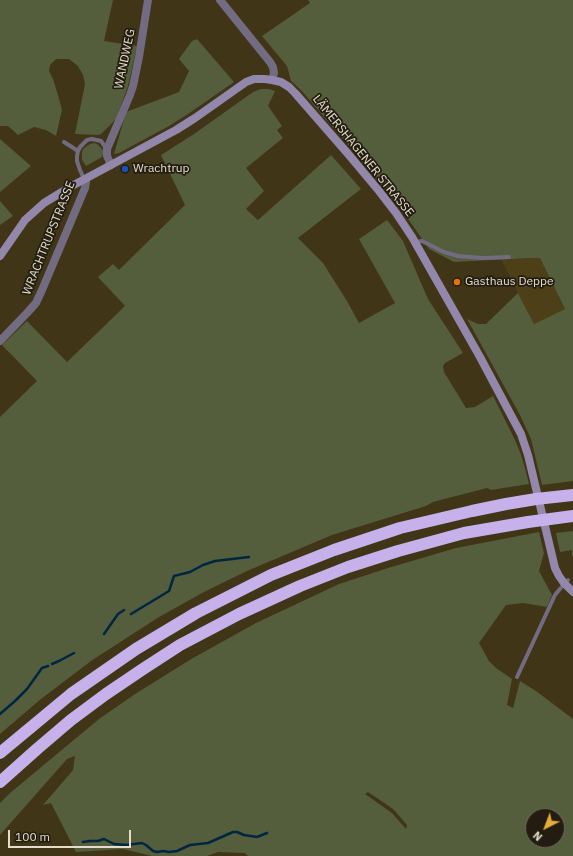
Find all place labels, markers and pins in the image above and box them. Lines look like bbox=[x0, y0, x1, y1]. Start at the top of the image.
place label: Wrachtrup bbox=[133, 162, 190, 176]
marker: Wrachtrup bbox=[120, 164, 130, 174]
place label: Gasthaus Deppe bbox=[465, 275, 554, 289]
marker: Gasthaus Deppe bbox=[452, 277, 462, 287]

